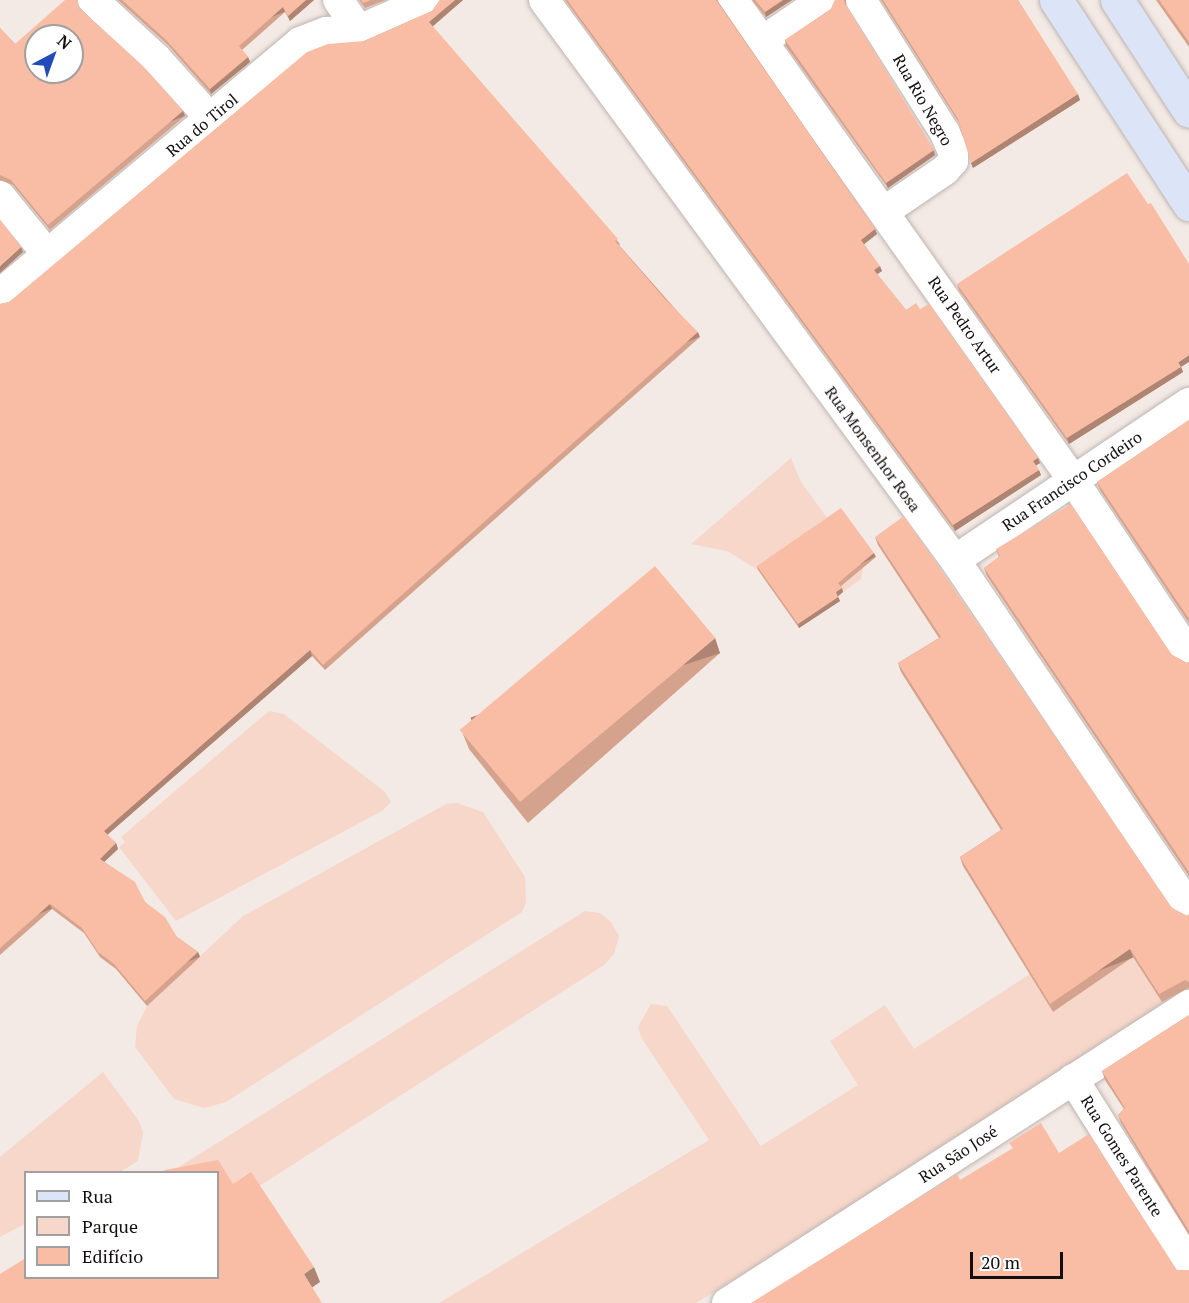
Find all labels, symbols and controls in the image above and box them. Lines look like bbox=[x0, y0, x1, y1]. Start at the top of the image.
north arrow bbox=[24, 24, 84, 84]
text: N bbox=[53, 30, 76, 54]
street label: Rua Rio Negro bbox=[889, 51, 957, 149]
street label: Rua do Tirol bbox=[162, 90, 242, 160]
street label: Rua Pedro Artur bbox=[924, 273, 1006, 377]
street label: Rua Monsenhor Rosa bbox=[821, 383, 925, 515]
street label: Rua Francisco Cordeiro bbox=[998, 427, 1146, 535]
street label: Rua Gomes Parente bbox=[1077, 1092, 1167, 1220]
street label: Rua São José bbox=[915, 1121, 1001, 1187]
legend bbox=[24, 1171, 219, 1279]
text: Rua bbox=[82, 1184, 113, 1208]
text: Parque bbox=[82, 1214, 138, 1238]
scale bar bbox=[973, 1240, 1066, 1278]
text: Edifício bbox=[82, 1244, 143, 1268]
text: 20 m bbox=[981, 1250, 1020, 1274]

